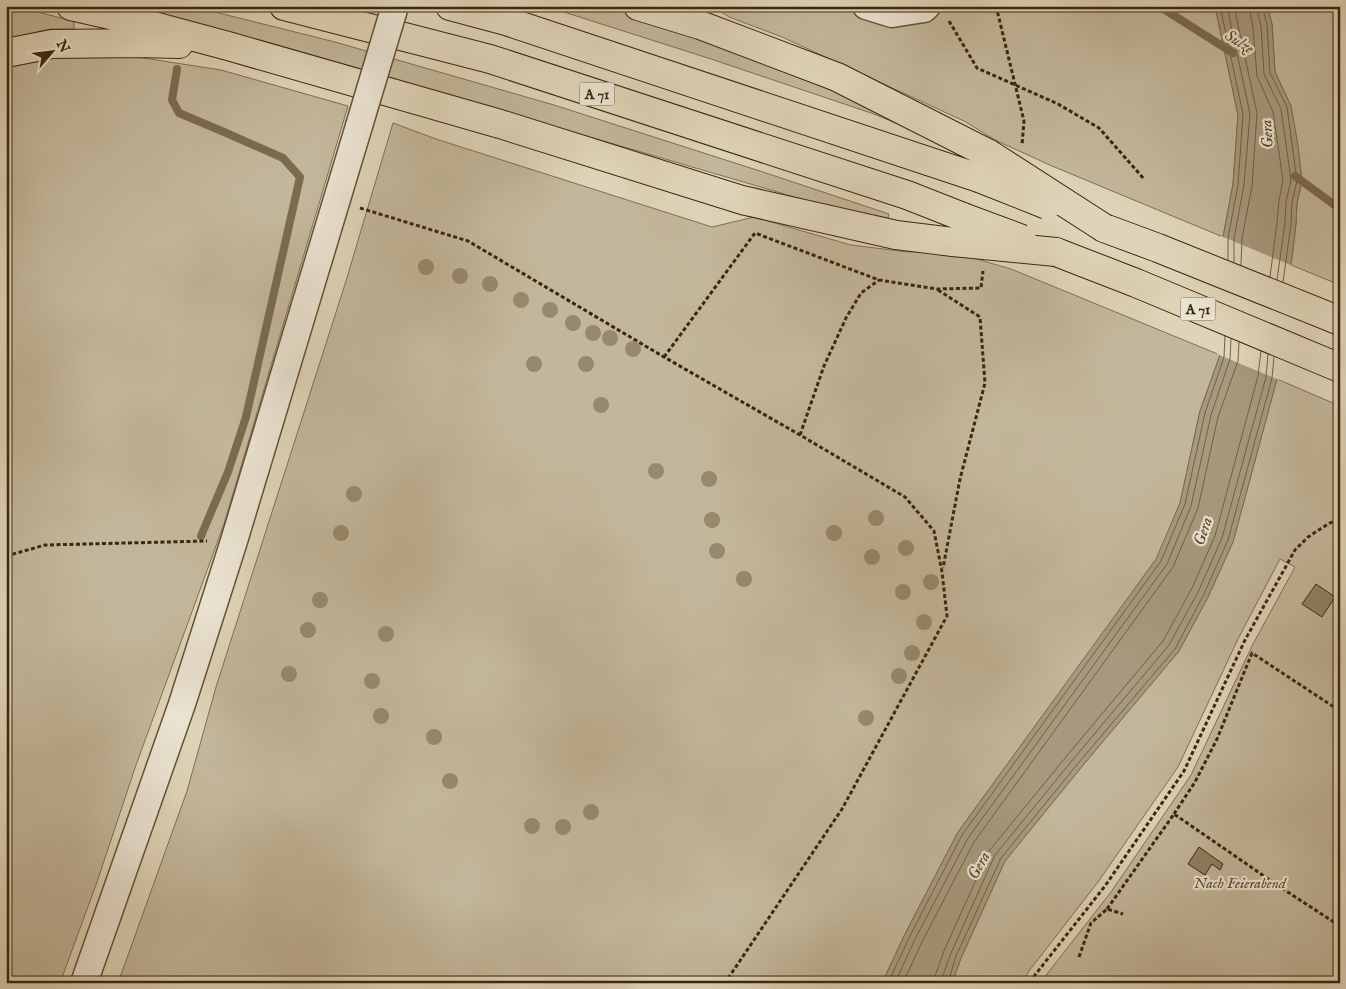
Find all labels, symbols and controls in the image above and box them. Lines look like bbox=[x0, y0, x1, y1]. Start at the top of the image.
water label: Sulze bbox=[1221, 26, 1258, 60]
north arrow bbox=[28, 28, 78, 78]
text: N bbox=[51, 36, 73, 56]
road number: A 71 bbox=[580, 82, 614, 106]
water label: Gera bbox=[1257, 119, 1279, 149]
road number: A 71 bbox=[1180, 298, 1216, 320]
water label: Gera bbox=[1190, 515, 1218, 548]
water label: Gera bbox=[964, 849, 995, 883]
park label: Nach Feierabend bbox=[1194, 874, 1287, 893]

